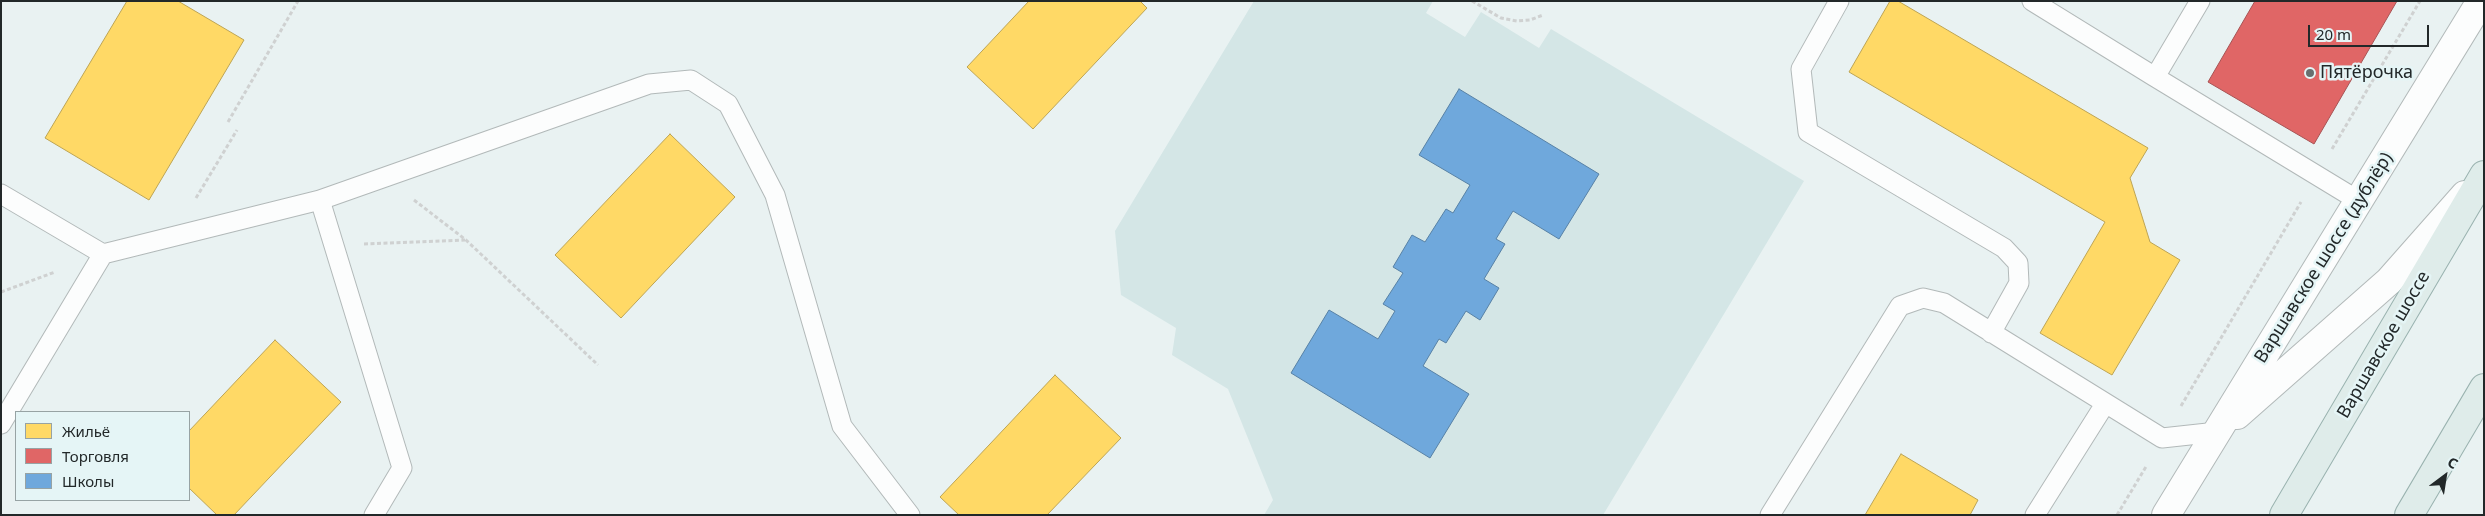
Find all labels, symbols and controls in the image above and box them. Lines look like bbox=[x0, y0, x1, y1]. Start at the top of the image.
scale bar bbox=[2310, 15, 2431, 47]
text: 20 m bbox=[2316, 24, 2351, 44]
place label: Пятёрочка bbox=[2320, 62, 2413, 84]
marker: Пятёрочка bbox=[2304, 67, 2316, 79]
street label: Варшавское шоссе (дублёр) bbox=[2250, 149, 2398, 367]
street label: Варшавское шоссе bbox=[2333, 268, 2435, 422]
legend bbox=[15, 411, 190, 501]
text: Жильё bbox=[62, 421, 110, 441]
text: Торговля bbox=[62, 446, 129, 466]
north arrow bbox=[2420, 451, 2470, 501]
text: С bbox=[2444, 452, 2462, 473]
text: Школы bbox=[62, 471, 114, 491]

